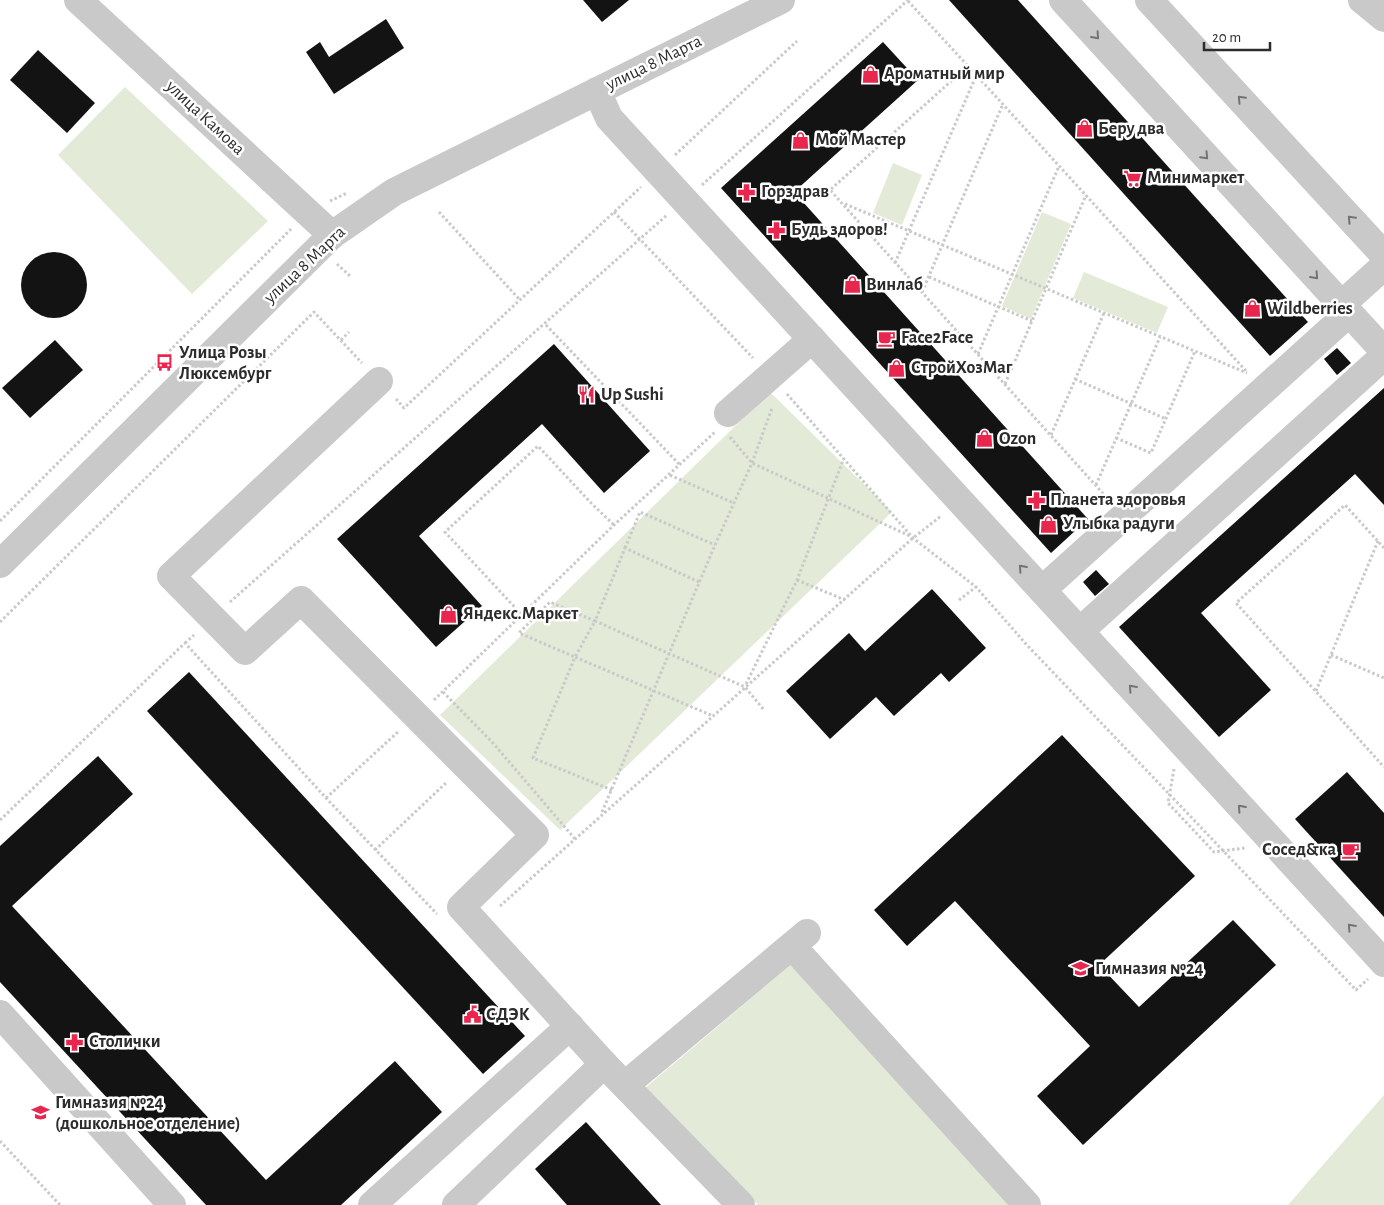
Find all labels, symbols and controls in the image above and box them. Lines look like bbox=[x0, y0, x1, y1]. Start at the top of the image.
scale bar bbox=[1204, 20, 1270, 52]
one-way arrow bbox=[1090, 30, 1099, 39]
text: 20 m bbox=[1212, 30, 1241, 45]
street label: улица 8 Марта bbox=[602, 32, 705, 94]
shop icon: Ароматный мир bbox=[860, 64, 880, 84]
place label: Ароматный мир bbox=[884, 65, 1005, 83]
street label: улица Камова bbox=[161, 77, 248, 159]
one-way arrow bbox=[1238, 96, 1247, 105]
shop icon: Беру два bbox=[1074, 119, 1094, 139]
place label: Беру два bbox=[1098, 120, 1165, 138]
shop icon: Мой Мастер bbox=[791, 130, 811, 150]
place label: Мой Мастер bbox=[815, 131, 906, 149]
one-way arrow bbox=[1199, 150, 1208, 159]
supermarket icon: Минимаркет bbox=[1123, 168, 1143, 188]
place label: Минимаркет bbox=[1147, 169, 1245, 187]
pharmacy icon: Горздрав bbox=[737, 182, 757, 202]
place label: Горздрав bbox=[761, 183, 829, 201]
one-way arrow bbox=[1348, 216, 1357, 225]
pharmacy icon: Будь здоров! bbox=[767, 220, 787, 240]
place label: Будь здоров! bbox=[791, 221, 888, 239]
street label: улица 8 Марта bbox=[260, 223, 349, 308]
one-way arrow bbox=[1309, 270, 1318, 279]
shop icon: Винлаб bbox=[842, 275, 862, 295]
place label: Винлаб bbox=[866, 276, 923, 294]
shop icon: Wildberries bbox=[1243, 299, 1263, 319]
place label: Wildberries bbox=[1267, 300, 1353, 318]
cafe icon: Face2Face bbox=[877, 328, 897, 348]
place label: Face2Face bbox=[901, 329, 973, 347]
place label: Улица Розы Люксембург bbox=[179, 344, 272, 383]
bus stop icon: Улица Розы Люксембург bbox=[155, 353, 175, 373]
shop icon: СтройХозМаг bbox=[887, 358, 907, 378]
place label: СтройХозМаг bbox=[911, 359, 1013, 377]
restaurant icon: Up Sushi bbox=[577, 385, 597, 405]
place label: Up Sushi bbox=[601, 386, 664, 404]
shop icon: Ozon bbox=[975, 429, 995, 449]
place label: Ozon bbox=[999, 430, 1036, 448]
pharmacy icon: Планета здоровья bbox=[1026, 490, 1046, 510]
place label: Планета здоровья bbox=[1050, 491, 1186, 509]
shop icon: Улыбка радуги bbox=[1039, 514, 1059, 534]
place label: Улыбка радуги bbox=[1063, 515, 1175, 533]
one-way arrow bbox=[1019, 564, 1028, 573]
shop icon: Яндекс.Маркет bbox=[439, 604, 459, 624]
place label: Яндекс.Маркет bbox=[463, 605, 579, 623]
one-way arrow bbox=[1128, 684, 1137, 693]
one-way arrow bbox=[1238, 804, 1247, 813]
cafe icon: Сосед&ка bbox=[1340, 840, 1360, 860]
place label: Сосед&ка bbox=[1262, 841, 1336, 859]
one-way arrow bbox=[1348, 924, 1357, 933]
school or university icon: Гимназия №24 bbox=[1071, 959, 1091, 979]
place label: Гимназия №24 bbox=[1095, 960, 1204, 978]
public building icon: СДЭК bbox=[462, 1005, 482, 1025]
place label: СДЭК bbox=[486, 1006, 530, 1024]
pharmacy icon: Столички bbox=[65, 1032, 85, 1052]
place label: Столички bbox=[89, 1033, 161, 1051]
place label: Гимназия №24 (дошкольное отделение) bbox=[55, 1094, 241, 1133]
school or university icon: Гимназия №24 (дошкольное отделение) bbox=[31, 1103, 51, 1123]

